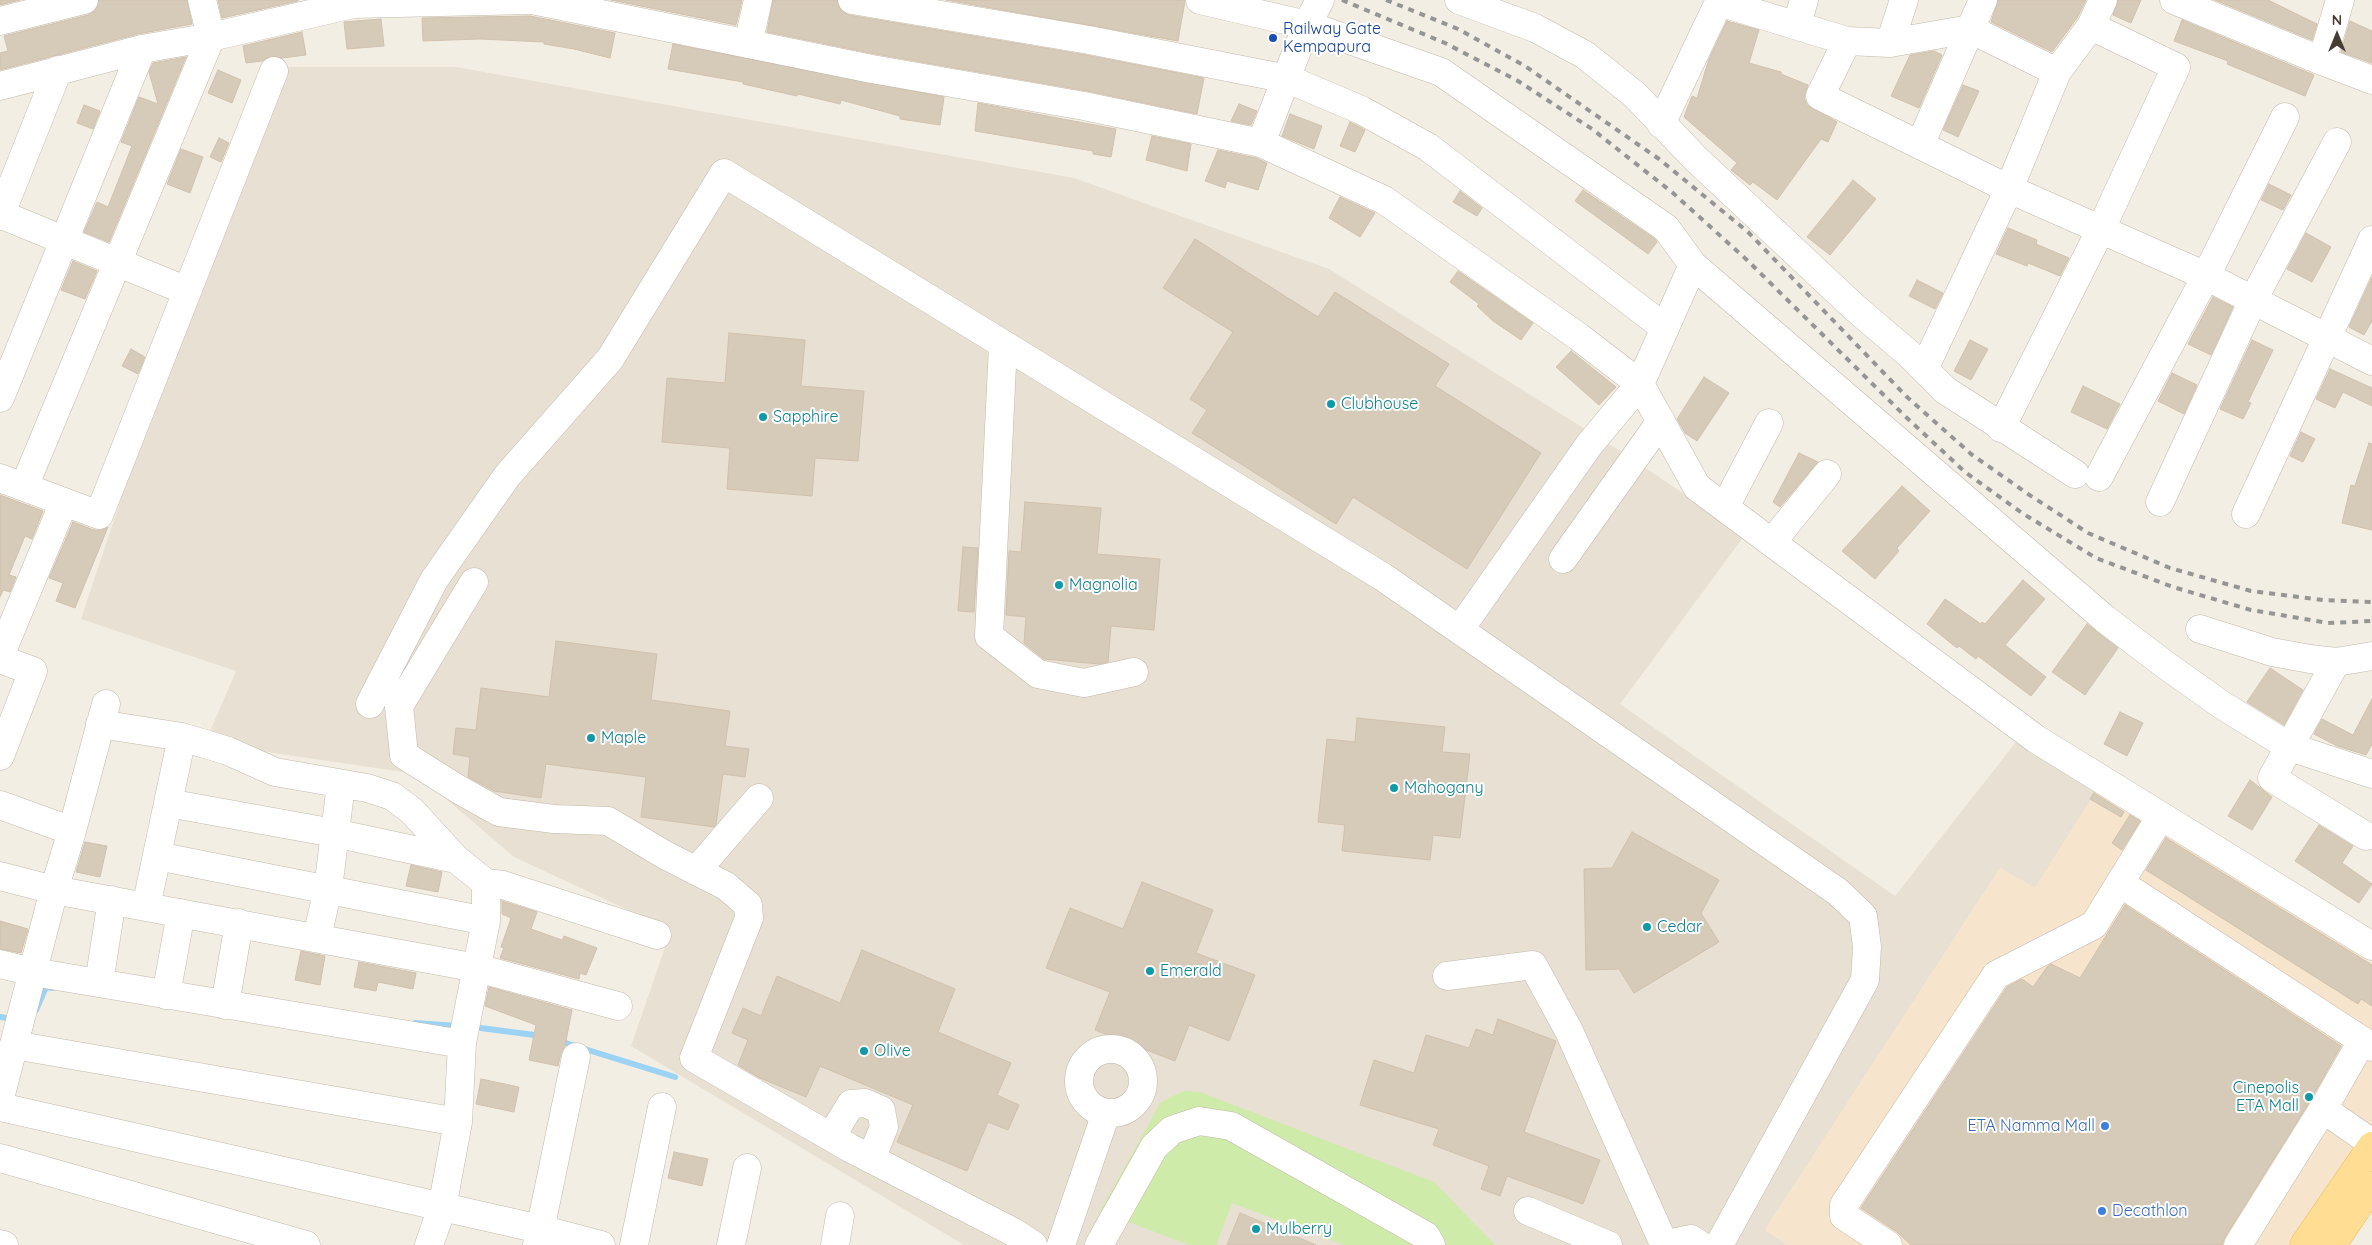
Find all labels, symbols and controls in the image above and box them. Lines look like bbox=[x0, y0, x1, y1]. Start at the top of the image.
north arrow bbox=[2312, 10, 2362, 60]
text: N bbox=[2332, 11, 2342, 29]
place label: Railway Gate Kempapura bbox=[1283, 19, 1381, 57]
marker: Railway Gate Kempapura bbox=[1267, 32, 1279, 44]
place label: Clubhouse bbox=[1341, 394, 1418, 414]
marker: Clubhouse bbox=[1325, 398, 1337, 410]
place label: Sapphire bbox=[773, 407, 838, 427]
marker: Sapphire bbox=[757, 411, 769, 423]
place label: Magnolia bbox=[1069, 575, 1138, 595]
marker: Magnolia bbox=[1053, 579, 1065, 591]
place label: Maple bbox=[601, 728, 646, 748]
marker: Maple bbox=[585, 732, 597, 744]
place label: Mahogany bbox=[1404, 778, 1484, 798]
marker: Mahogany bbox=[1388, 782, 1400, 794]
place label: Cedar bbox=[1657, 917, 1702, 937]
marker: Cedar bbox=[1641, 921, 1653, 933]
place label: Emerald bbox=[1160, 961, 1222, 981]
marker: Emerald bbox=[1144, 965, 1156, 977]
place label: Olive bbox=[874, 1041, 911, 1061]
marker: Olive bbox=[858, 1045, 870, 1057]
place label: Cinepolis ETA Mall bbox=[2233, 1078, 2299, 1116]
marker: Cinepolis ETA Mall bbox=[2303, 1091, 2315, 1103]
place label: ETA Namma Mall bbox=[1967, 1116, 2095, 1136]
marker: ETA Namma Mall bbox=[2099, 1120, 2111, 1132]
place label: Decathlon bbox=[2112, 1201, 2188, 1221]
marker: Decathlon bbox=[2096, 1205, 2108, 1217]
place label: Mulberry bbox=[1266, 1219, 1332, 1239]
marker: Mulberry bbox=[1250, 1223, 1262, 1235]

